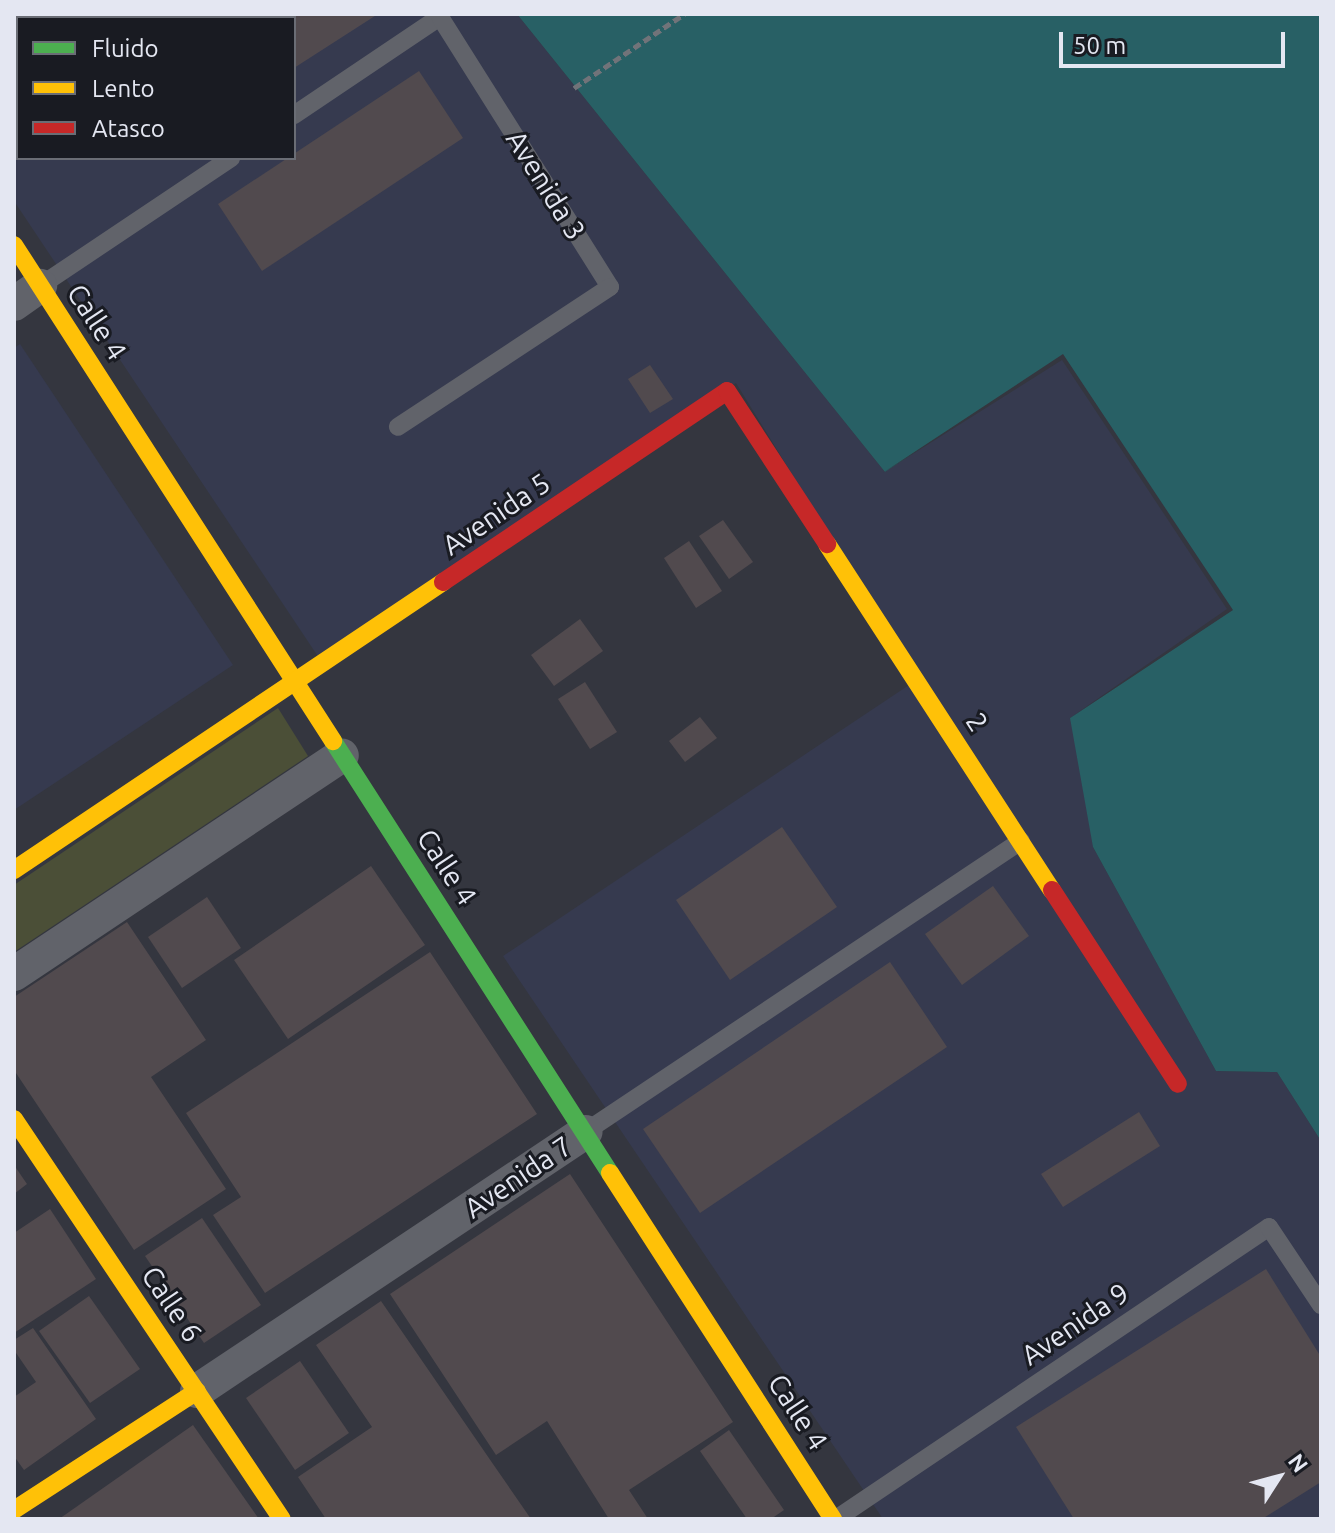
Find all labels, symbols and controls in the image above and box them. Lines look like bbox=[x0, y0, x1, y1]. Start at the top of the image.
legend bbox=[16, 16, 296, 160]
scale bar bbox=[1063, 16, 1289, 66]
text: 50 m bbox=[1073, 32, 1126, 59]
text: Fluido bbox=[92, 35, 159, 62]
text: Lento bbox=[92, 75, 155, 102]
text: Atasco bbox=[92, 115, 165, 142]
street label: Avenida 3 bbox=[499, 124, 593, 246]
street label: Calle 4 bbox=[60, 278, 134, 366]
street label: Avenida 5 bbox=[436, 466, 556, 562]
street label: 2 bbox=[959, 706, 995, 738]
street label: Calle 4 bbox=[410, 823, 484, 911]
street label: Avenida 7 bbox=[458, 1129, 578, 1225]
street label: Calle 6 bbox=[135, 1260, 209, 1348]
street label: Avenida 9 bbox=[1015, 1276, 1135, 1372]
street label: Calle 4 bbox=[761, 1368, 835, 1456]
north arrow bbox=[1239, 1437, 1319, 1517]
text: N bbox=[1284, 1449, 1314, 1477]

